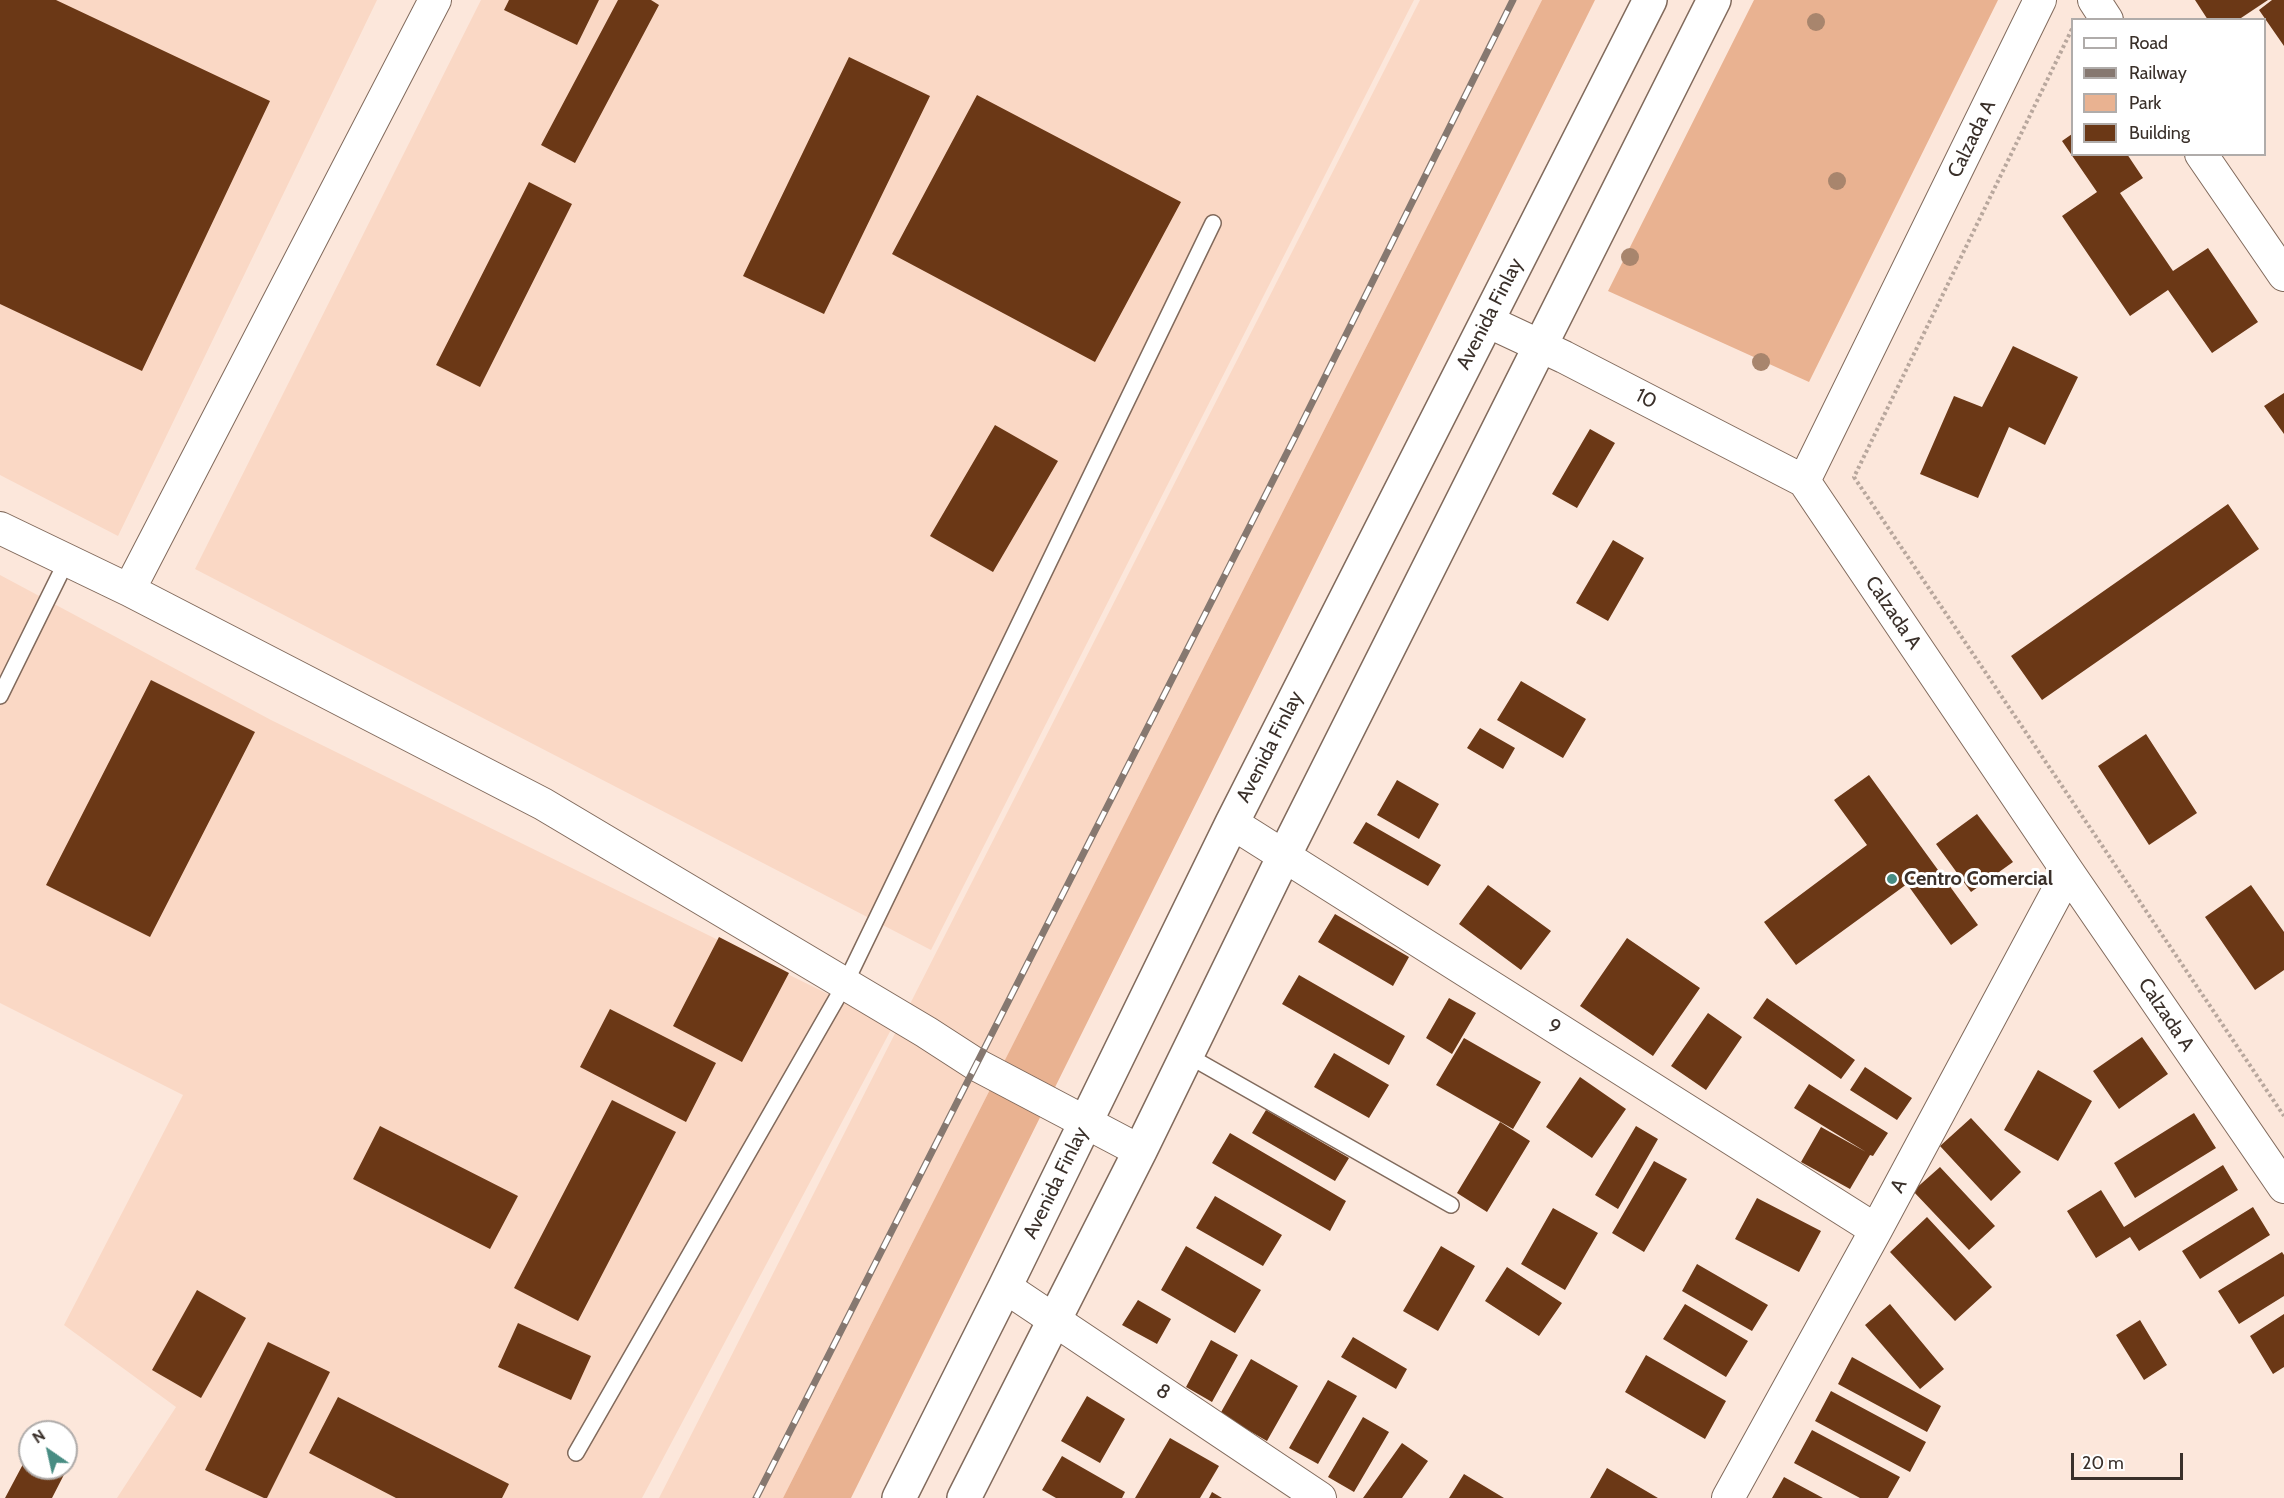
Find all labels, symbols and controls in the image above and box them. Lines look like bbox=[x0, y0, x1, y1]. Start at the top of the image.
legend bbox=[2071, 18, 2266, 156]
text: Road bbox=[2129, 32, 2168, 54]
text: Railway bbox=[2129, 62, 2187, 84]
text: Park bbox=[2129, 92, 2161, 114]
street label: Calzada A bbox=[1943, 96, 2001, 182]
text: Building bbox=[2129, 122, 2190, 144]
street label: Avenida Finlay bbox=[1452, 254, 1528, 374]
street label: 10 bbox=[1631, 384, 1661, 414]
street label: Calzada A bbox=[1860, 572, 1926, 654]
street label: Avenida Finlay bbox=[1232, 687, 1308, 807]
place label: Centro Comercial bbox=[1904, 867, 2053, 891]
marker: Centro Comercial bbox=[1885, 872, 1899, 886]
street label: Calzada A bbox=[2133, 974, 2199, 1056]
street label: 9 bbox=[1543, 1014, 1565, 1040]
street label: Avenida Finlay bbox=[1018, 1123, 1094, 1243]
street label: A bbox=[1886, 1175, 1912, 1197]
street label: 8 bbox=[1151, 1379, 1175, 1405]
north arrow bbox=[18, 1420, 78, 1480]
text: N bbox=[29, 1425, 49, 1447]
scale bar bbox=[2074, 1441, 2186, 1479]
text: 20 m bbox=[2082, 1452, 2124, 1474]

